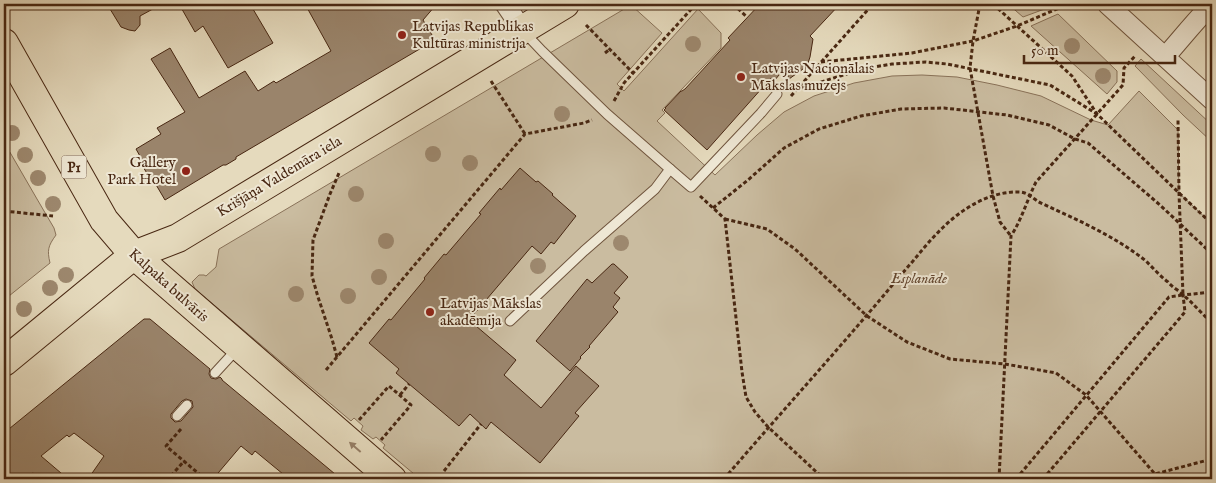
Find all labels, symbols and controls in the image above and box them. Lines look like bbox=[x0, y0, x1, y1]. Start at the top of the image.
place label: Latvijas Republikas Kultūras ministrija bbox=[412, 17, 533, 53]
marker: Latvijas Republikas Kultūras ministrija bbox=[396, 29, 408, 41]
scale bar bbox=[1024, 32, 1175, 64]
text: 50 m bbox=[1031, 41, 1059, 60]
place label: Latvijas Nacionālais Mākslas muzejs bbox=[751, 59, 874, 95]
marker: Latvijas Nacionālais Mākslas muzejs bbox=[735, 71, 747, 83]
street label: Krišjāņa Valdemāra iela bbox=[213, 131, 346, 221]
place label: Gallery Park Hotel bbox=[107, 153, 177, 189]
road number: P1 bbox=[62, 156, 86, 178]
marker: Gallery Park Hotel bbox=[180, 165, 192, 177]
street label: Kalpaka bulvāris bbox=[125, 244, 213, 326]
park label: Esplanāde bbox=[890, 269, 947, 288]
place label: Latvijas Mākslas akadēmija bbox=[440, 294, 541, 330]
marker: Latvijas Mākslas akadēmija bbox=[424, 306, 436, 318]
one-way arrow bbox=[348, 442, 361, 453]

